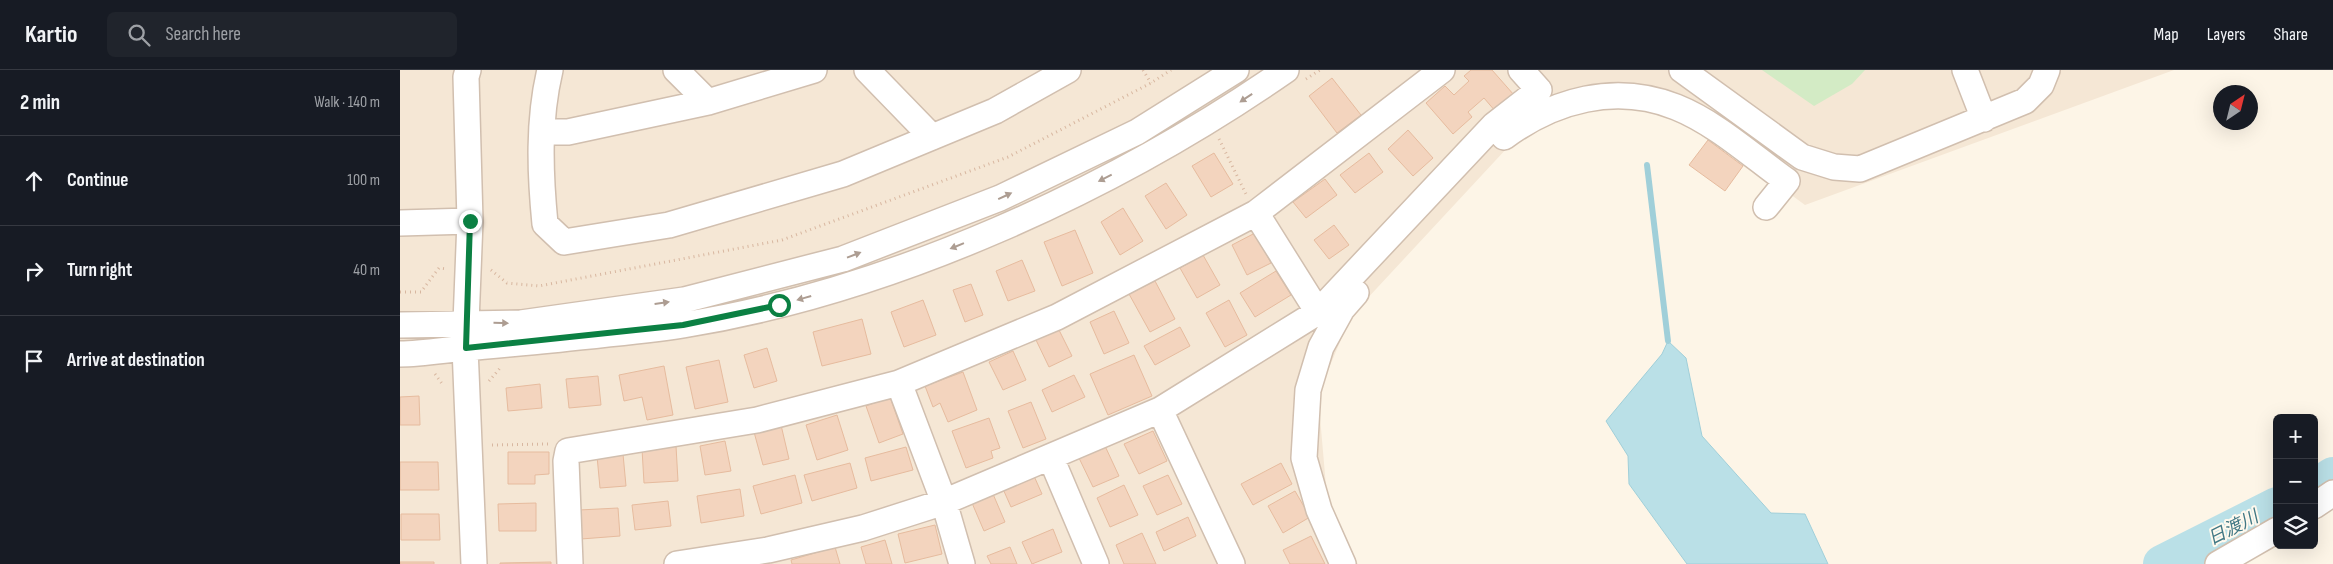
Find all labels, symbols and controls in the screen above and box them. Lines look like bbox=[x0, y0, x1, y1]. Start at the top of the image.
search box bbox=[107, 12, 457, 57]
text: Kartio bbox=[25, 20, 77, 49]
icon: search bbox=[125, 21, 153, 49]
text: Search here bbox=[165, 23, 241, 46]
text: Map bbox=[2154, 24, 2179, 45]
text: Layers bbox=[2207, 24, 2246, 45]
text: Share bbox=[2274, 24, 2308, 45]
north arrow bbox=[2213, 85, 2258, 130]
text: 2 min bbox=[20, 90, 60, 115]
text: Walk · 140 m bbox=[314, 93, 380, 112]
one-way arrow bbox=[1239, 93, 1253, 103]
icon: ahead bbox=[20, 167, 48, 195]
text: Continue bbox=[67, 169, 128, 192]
text: 100 m bbox=[347, 171, 380, 190]
one-way arrow bbox=[1098, 174, 1112, 182]
one-way arrow bbox=[998, 191, 1012, 199]
route end bbox=[459, 210, 482, 233]
one-way arrow bbox=[950, 243, 965, 250]
one-way arrow bbox=[846, 250, 861, 258]
icon: right bbox=[20, 257, 48, 285]
text: Turn right bbox=[67, 259, 132, 282]
text: 40 m bbox=[353, 261, 380, 280]
route start bbox=[768, 294, 791, 317]
one-way arrow bbox=[796, 294, 811, 302]
one-way arrow bbox=[655, 299, 671, 307]
one-way arrow bbox=[493, 319, 509, 327]
icon: arrive bbox=[20, 347, 48, 375]
text: Arrive at destination bbox=[67, 349, 205, 372]
map controls bbox=[2273, 414, 2318, 549]
button: + bbox=[2273, 414, 2318, 459]
button: − bbox=[2273, 459, 2318, 504]
button: layers bbox=[2273, 504, 2318, 549]
water label: 日渡川 bbox=[2204, 505, 2264, 550]

